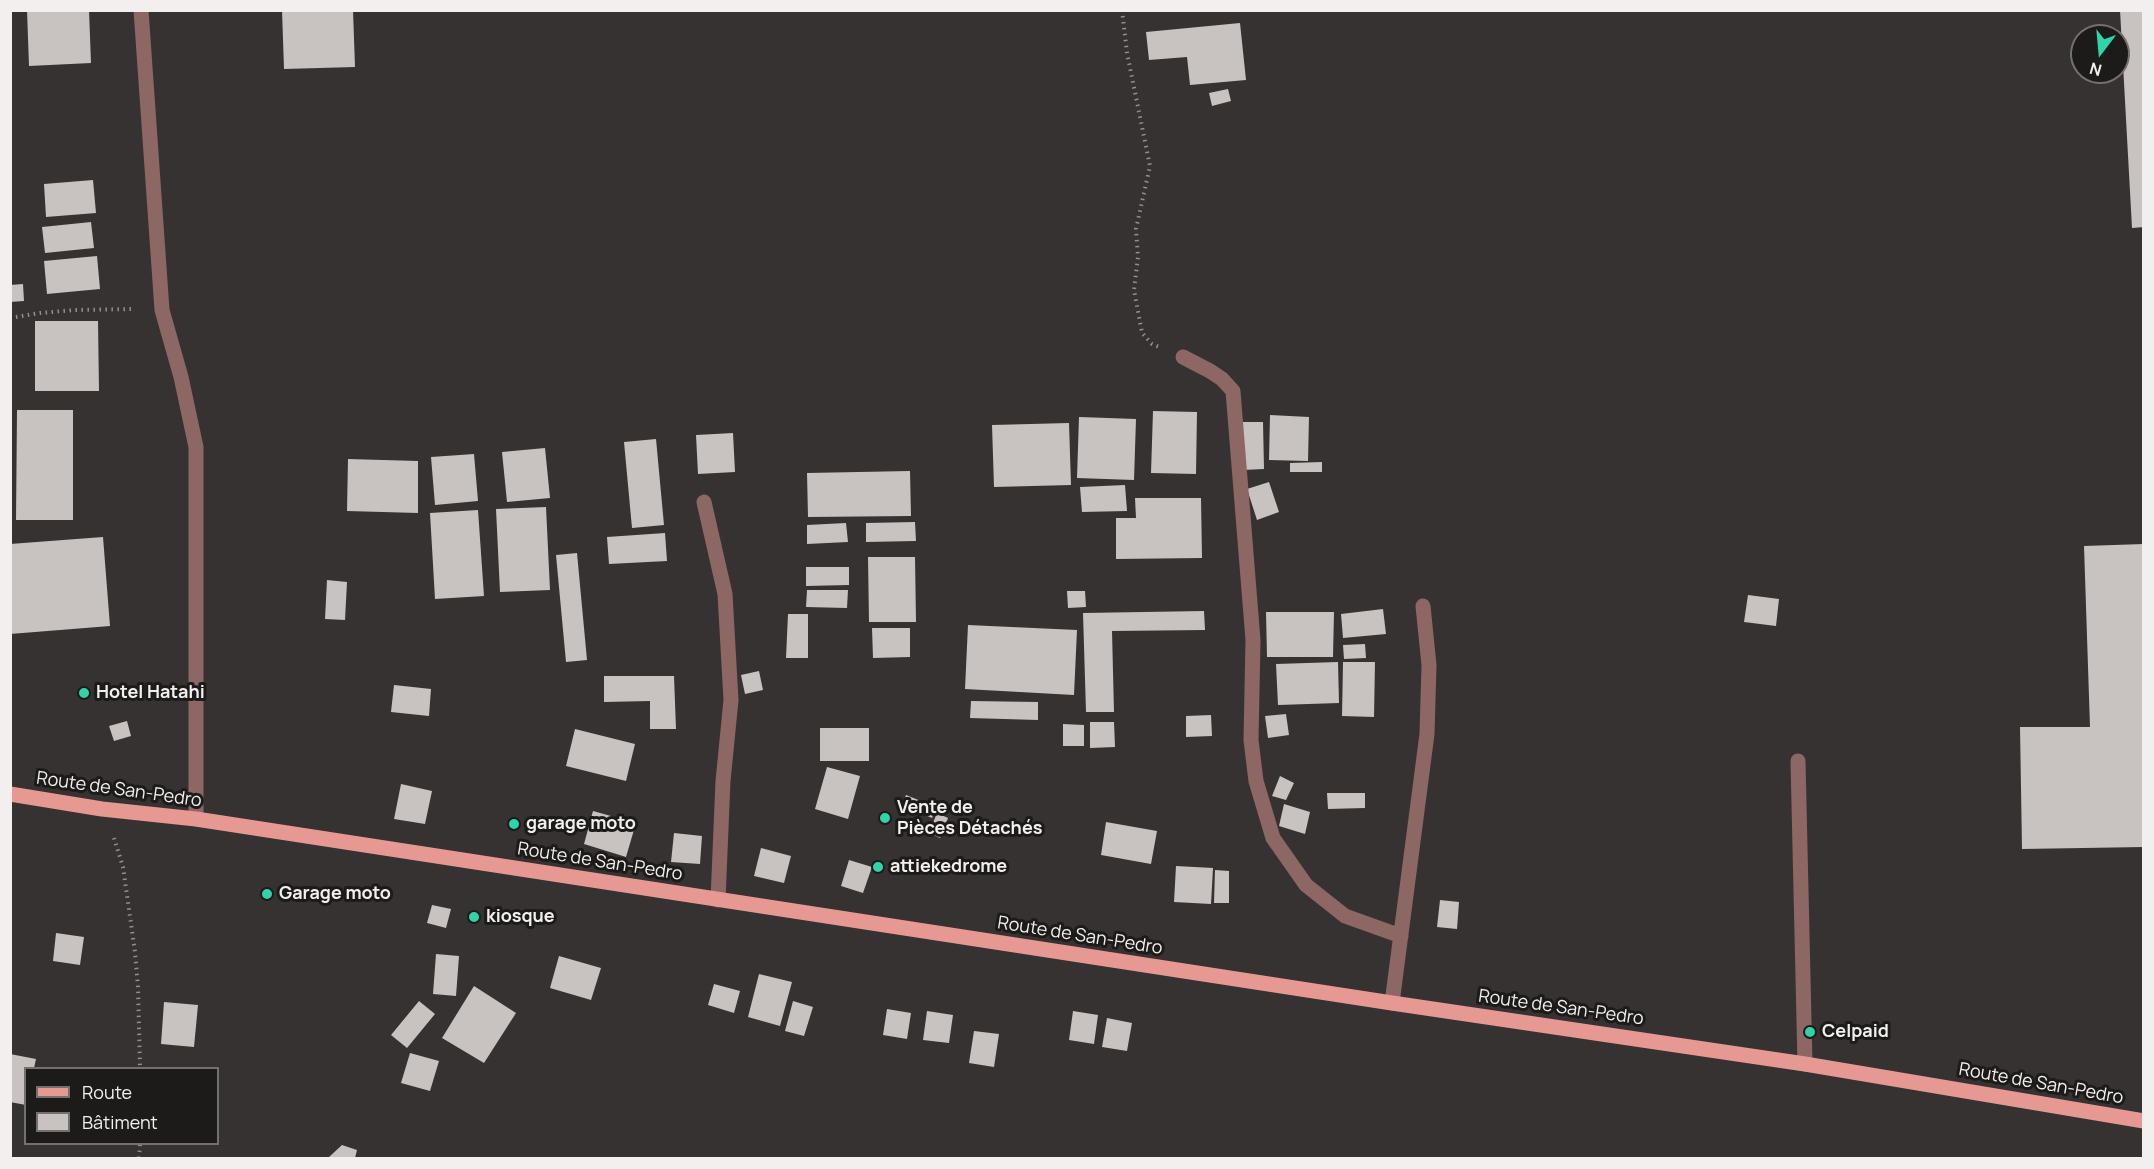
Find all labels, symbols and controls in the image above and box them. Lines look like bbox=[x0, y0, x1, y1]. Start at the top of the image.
north arrow bbox=[2070, 24, 2130, 84]
text: N bbox=[2087, 57, 2104, 82]
place label: Hotel Hatahi bbox=[96, 682, 205, 704]
marker: Hotel Hatahi bbox=[77, 686, 91, 700]
street label: Route de San-Pedro bbox=[35, 768, 203, 812]
place label: Vente de Pièces Détachés bbox=[897, 797, 1042, 840]
marker: Vente de Pièces Détachés bbox=[878, 811, 892, 825]
place label: garage moto bbox=[526, 813, 636, 835]
marker: garage moto bbox=[507, 817, 521, 831]
street label: Route de San-Pedro bbox=[516, 838, 684, 886]
place label: attiekedrome bbox=[890, 856, 1007, 878]
marker: attiekedrome bbox=[871, 860, 885, 874]
place label: Garage moto bbox=[279, 883, 391, 905]
marker: Garage moto bbox=[260, 887, 274, 901]
place label: kiosque bbox=[486, 906, 555, 928]
marker: kiosque bbox=[467, 910, 481, 924]
street label: Route de San-Pedro bbox=[996, 912, 1164, 960]
street label: Route de San-Pedro bbox=[1477, 986, 1645, 1030]
place label: Celpaid bbox=[1822, 1021, 1889, 1043]
marker: Celpaid bbox=[1803, 1025, 1817, 1039]
street label: Route de San-Pedro bbox=[1957, 1059, 2125, 1109]
legend bbox=[24, 1067, 219, 1145]
text: Route bbox=[82, 1080, 132, 1104]
text: Bâtiment bbox=[82, 1110, 158, 1134]

